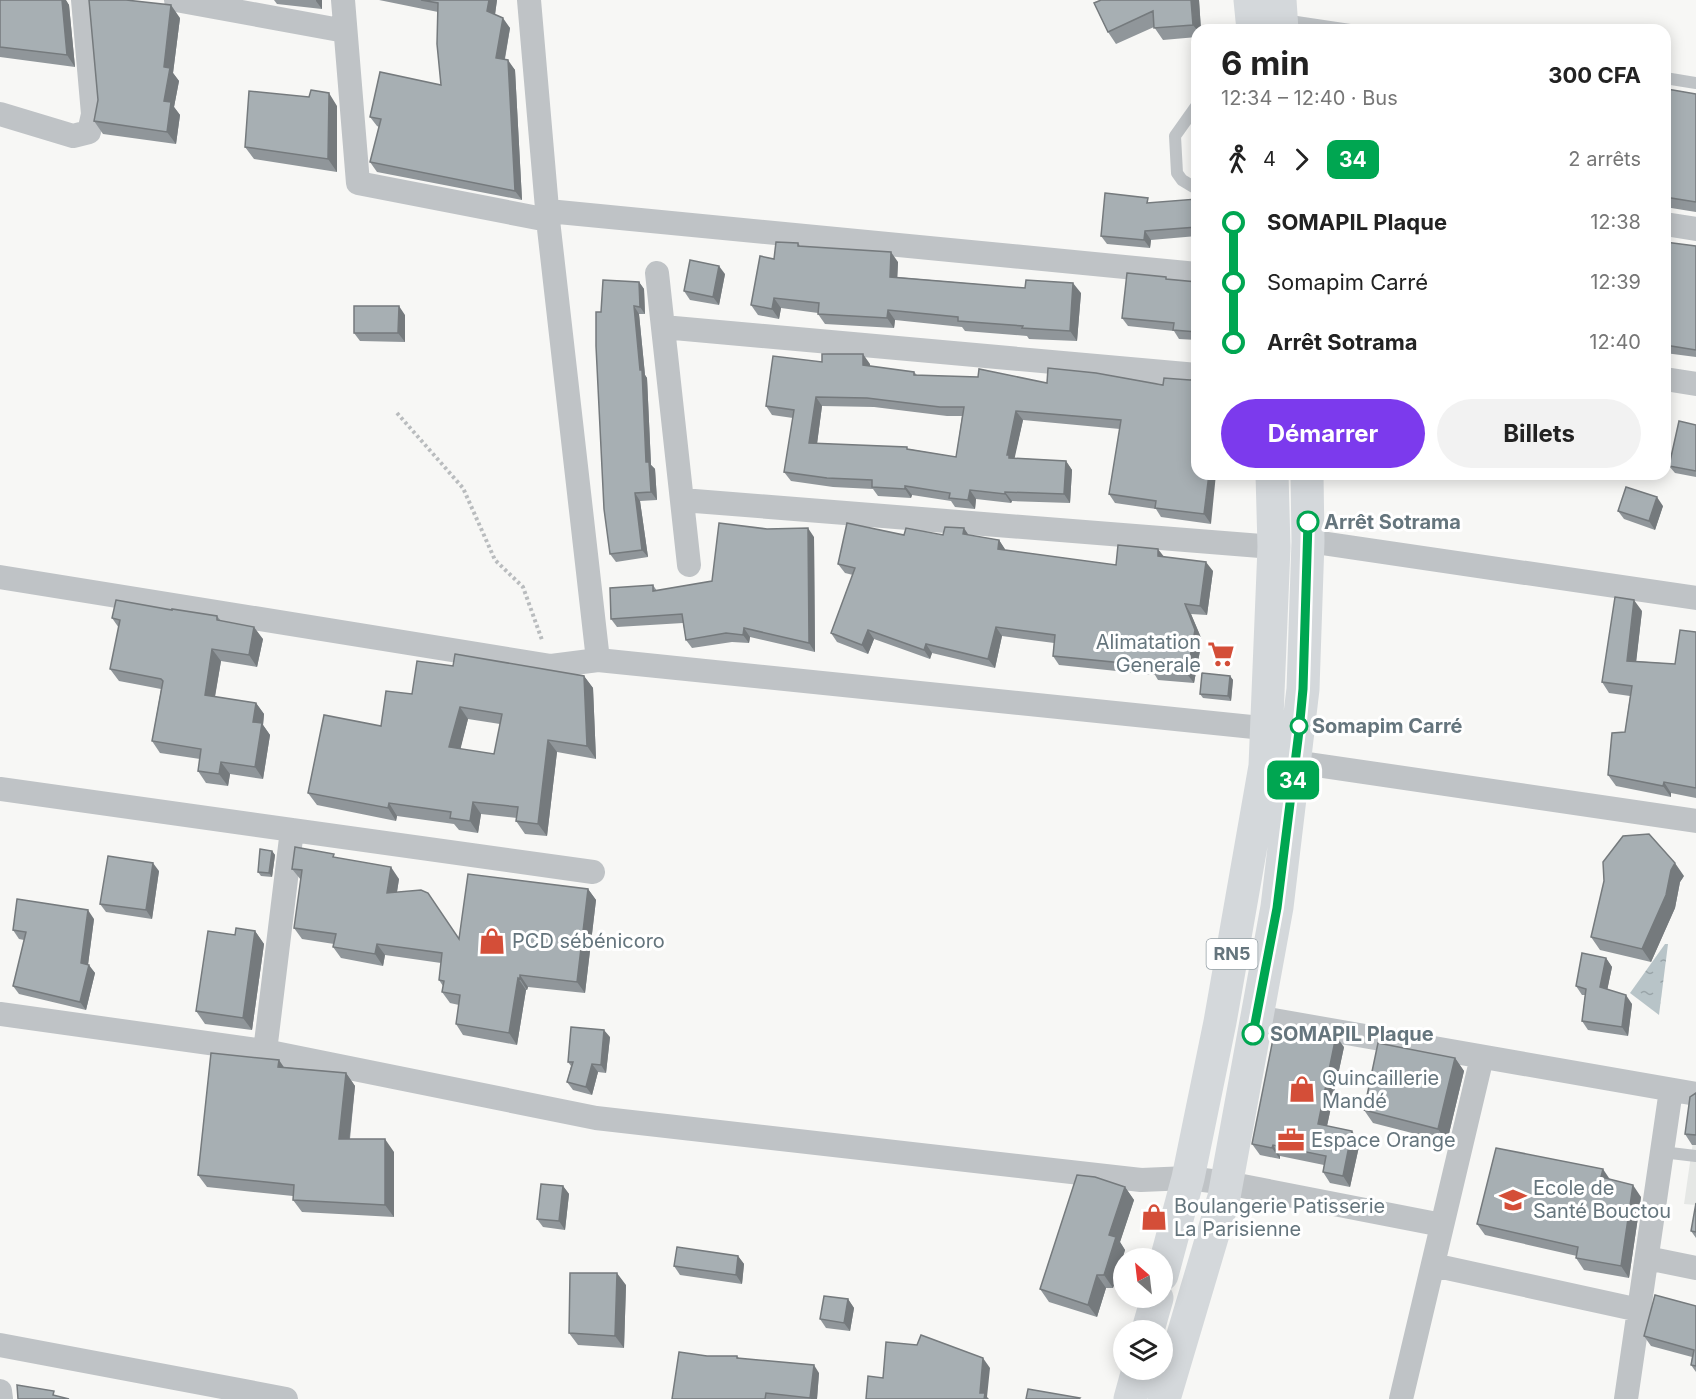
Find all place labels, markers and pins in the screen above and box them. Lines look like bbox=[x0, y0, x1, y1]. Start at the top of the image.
place label: Arrêt Sotrama bbox=[1324, 510, 1461, 534]
marker: Arrêt Sotrama bbox=[1297, 511, 1319, 533]
place label: Alimatation Generale bbox=[1096, 630, 1201, 677]
supermarket icon: Alimatation Generale bbox=[1206, 639, 1236, 669]
place label: Somapim Carré bbox=[1312, 714, 1463, 738]
marker: Somapim Carré bbox=[1290, 717, 1308, 735]
shop icon: PCD sébénicoro bbox=[477, 926, 507, 956]
place label: PCD sébénicoro bbox=[512, 929, 665, 953]
place label: SOMAPIL Plaque bbox=[1270, 1022, 1434, 1046]
marker: SOMAPIL Plaque bbox=[1242, 1023, 1264, 1045]
place label: Quincaillerie Mandé bbox=[1322, 1066, 1439, 1113]
shop icon: Quincaillerie Mandé bbox=[1287, 1074, 1317, 1104]
office icon: Espace Orange bbox=[1276, 1125, 1306, 1155]
place label: Espace Orange bbox=[1311, 1128, 1456, 1152]
place label: Ecole de Santé Bouctou bbox=[1533, 1176, 1671, 1223]
school or university icon: Ecole de Santé Bouctou bbox=[1498, 1185, 1528, 1215]
place label: Boulangerie Patisserie La Parisienne bbox=[1174, 1194, 1385, 1241]
shop icon: Boulangerie Patisserie La Parisienne bbox=[1139, 1202, 1169, 1232]

